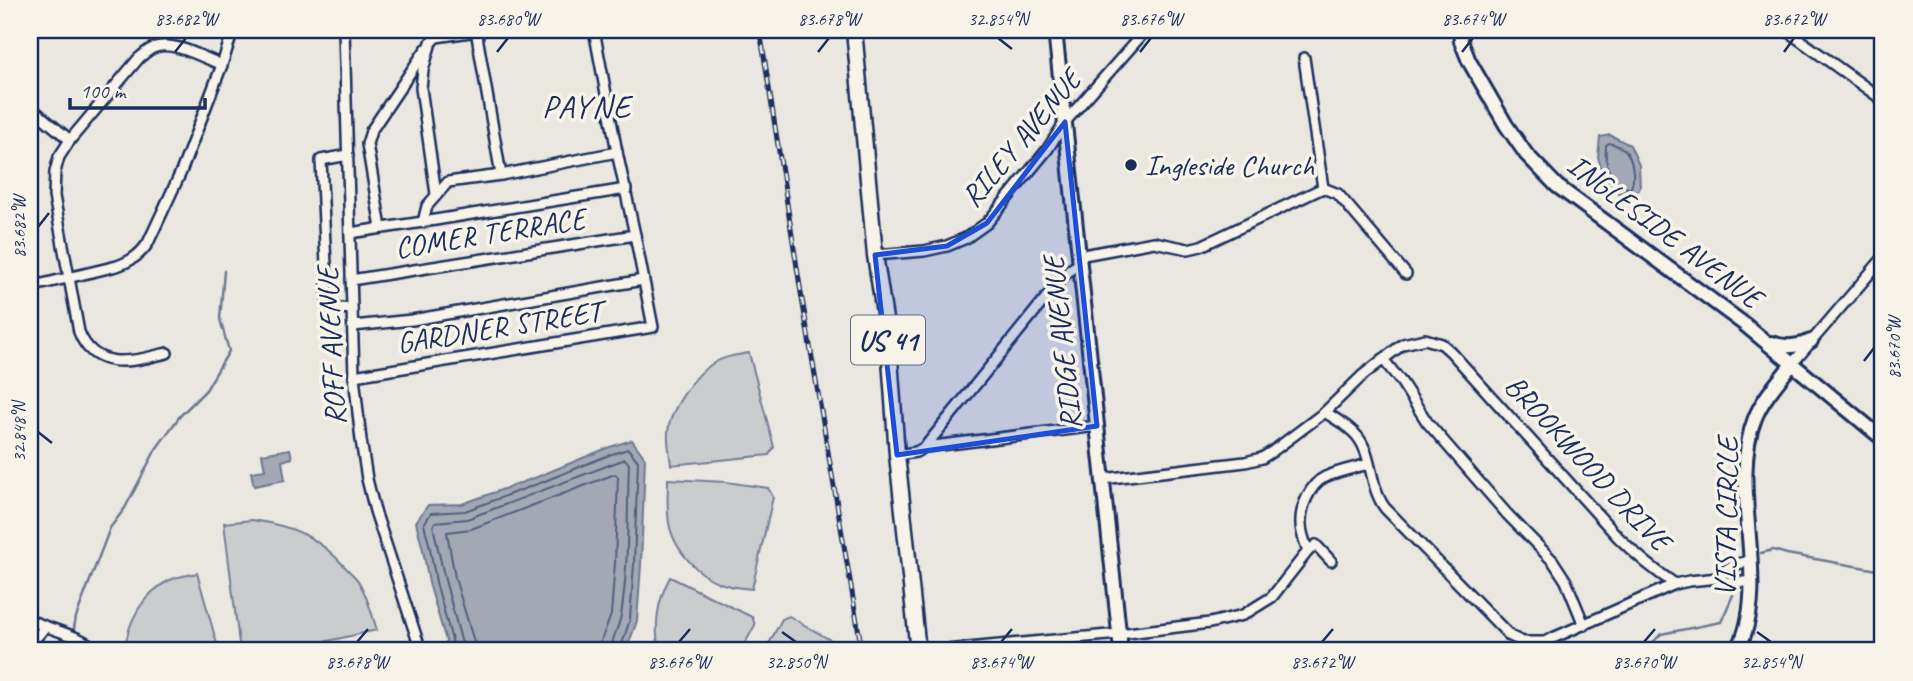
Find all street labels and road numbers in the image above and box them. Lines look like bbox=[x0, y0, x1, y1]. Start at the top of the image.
street label: RILEY AVENUE bbox=[952, 59, 1092, 215]
street label: INGLESIDE AVENUE bbox=[1560, 145, 1773, 319]
street label: COMER TERRACE bbox=[392, 199, 591, 267]
street label: RIDGE AVENUE bbox=[1034, 251, 1090, 432]
street label: ROFF AVENUE bbox=[308, 262, 354, 426]
street label: GARDNER STREET bbox=[394, 291, 611, 362]
road number: US 41 bbox=[851, 316, 925, 364]
street label: BROOKWOOD DRIVE bbox=[1497, 367, 1682, 562]
street label: VISTA CIRCLE bbox=[1706, 433, 1746, 597]

